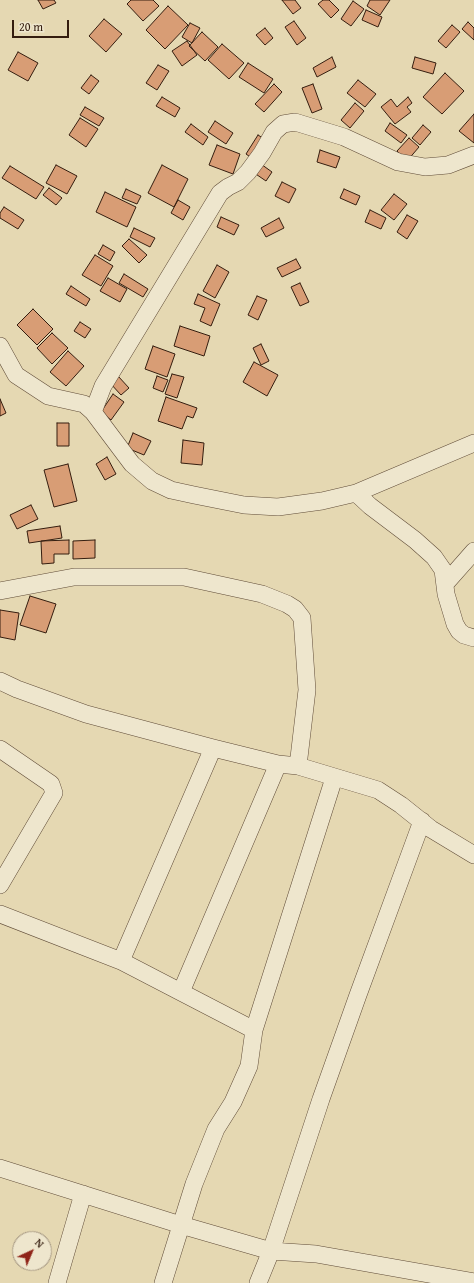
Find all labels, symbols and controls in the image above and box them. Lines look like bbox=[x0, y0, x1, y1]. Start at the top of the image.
scale bar bbox=[14, 12, 71, 38]
text: 20 m bbox=[19, 18, 43, 35]
north arrow bbox=[12, 1231, 52, 1271]
text: N bbox=[31, 1235, 48, 1251]

